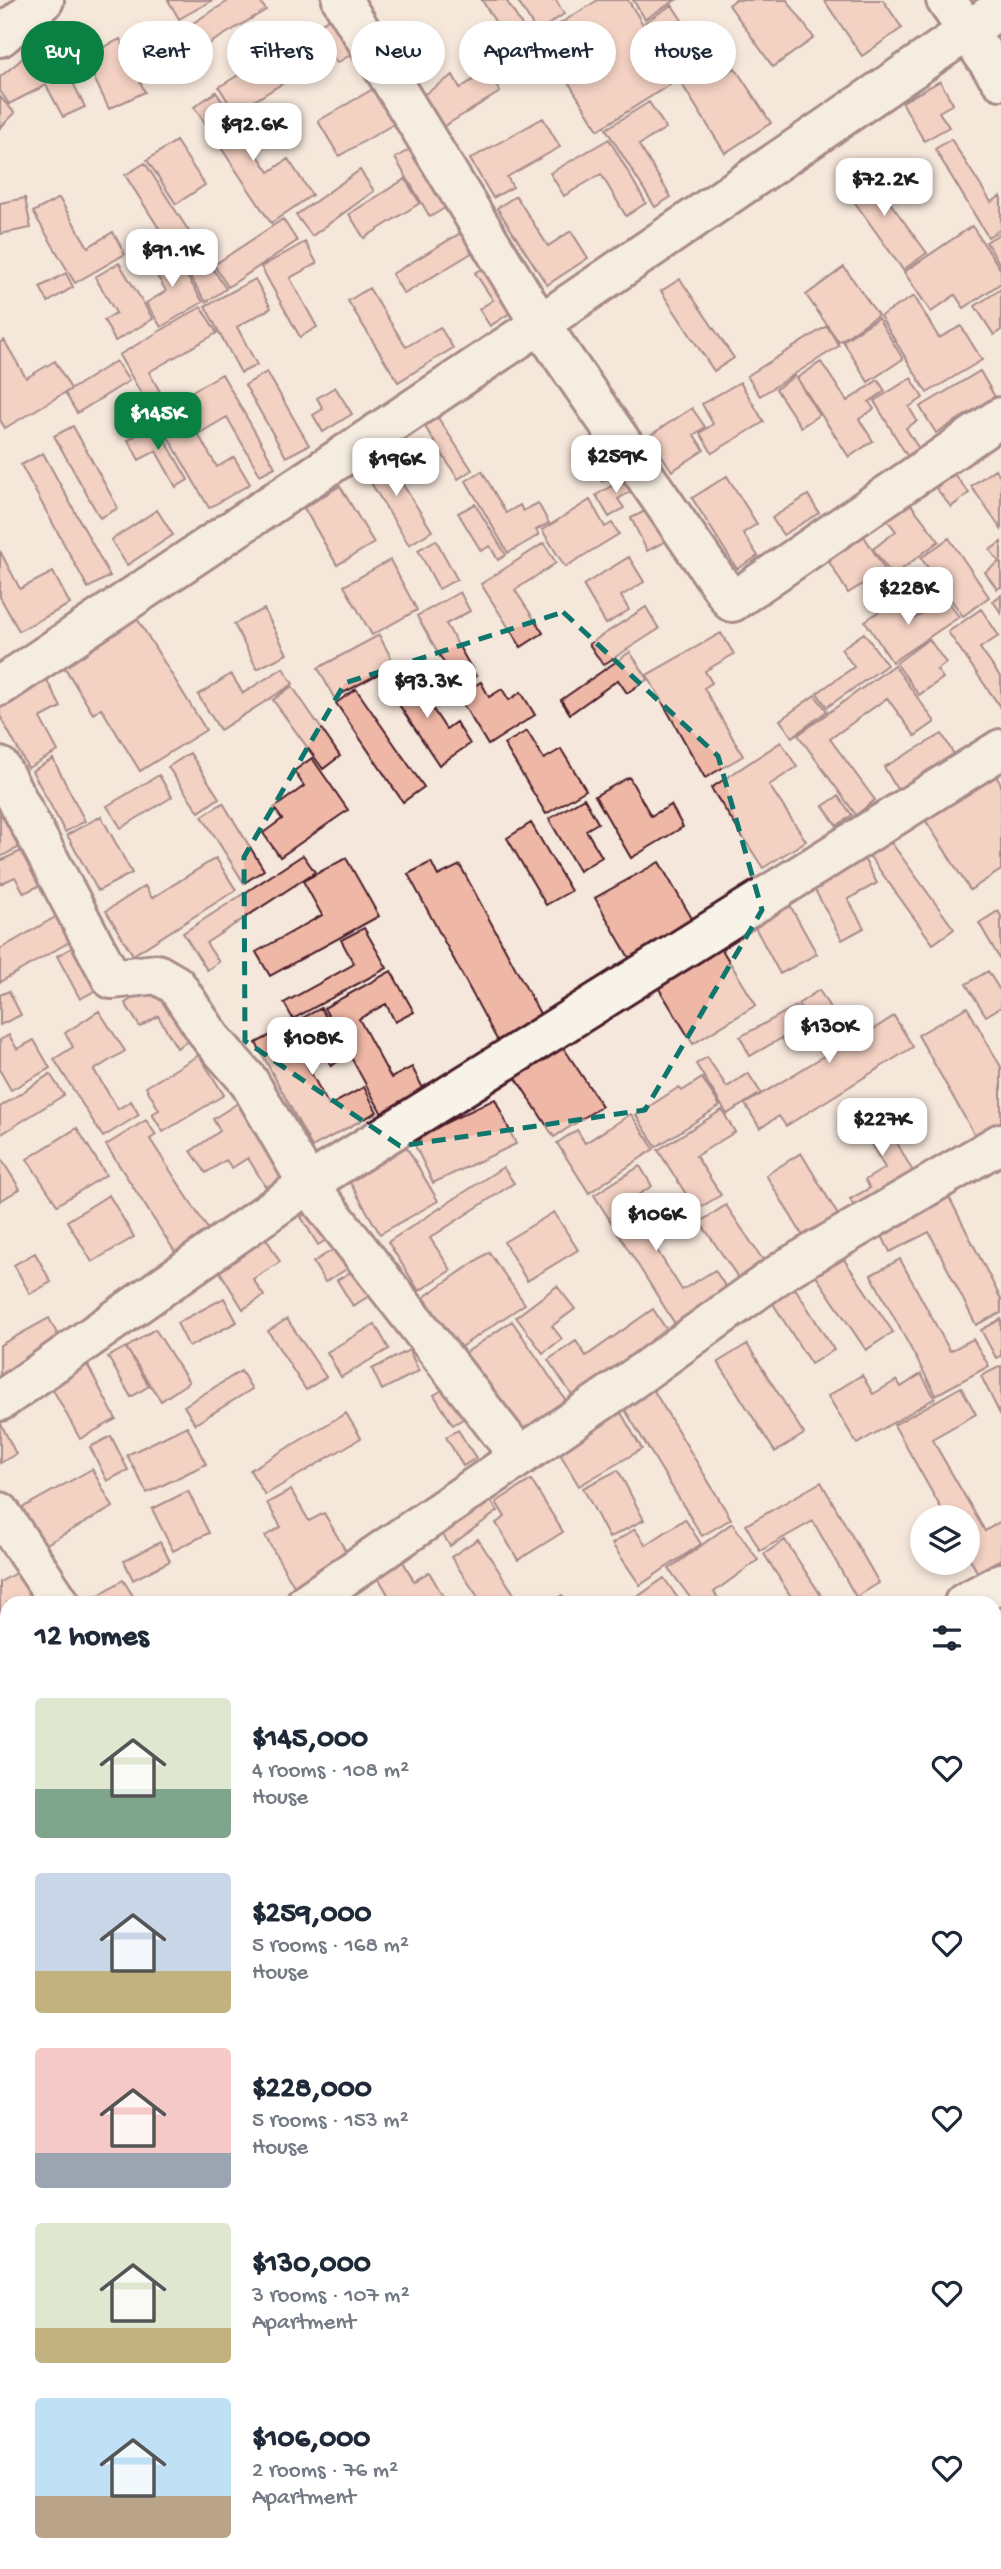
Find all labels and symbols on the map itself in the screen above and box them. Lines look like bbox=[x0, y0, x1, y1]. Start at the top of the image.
pin: $92.6K bbox=[196, 104, 310, 163]
pin: $72.2K bbox=[827, 158, 941, 218]
pin: $91.1K bbox=[115, 230, 229, 289]
pin: $145K bbox=[109, 392, 207, 452]
pin: $259K bbox=[567, 435, 665, 495]
pin: $196K bbox=[347, 438, 445, 498]
pin: $228K bbox=[859, 568, 957, 627]
pin: $93.3K bbox=[370, 660, 484, 720]
pin: $130K bbox=[780, 1006, 878, 1065]
pin: $108K bbox=[263, 1018, 361, 1077]
pin: $227K bbox=[833, 1098, 931, 1158]
pin: $106K bbox=[607, 1194, 705, 1253]

